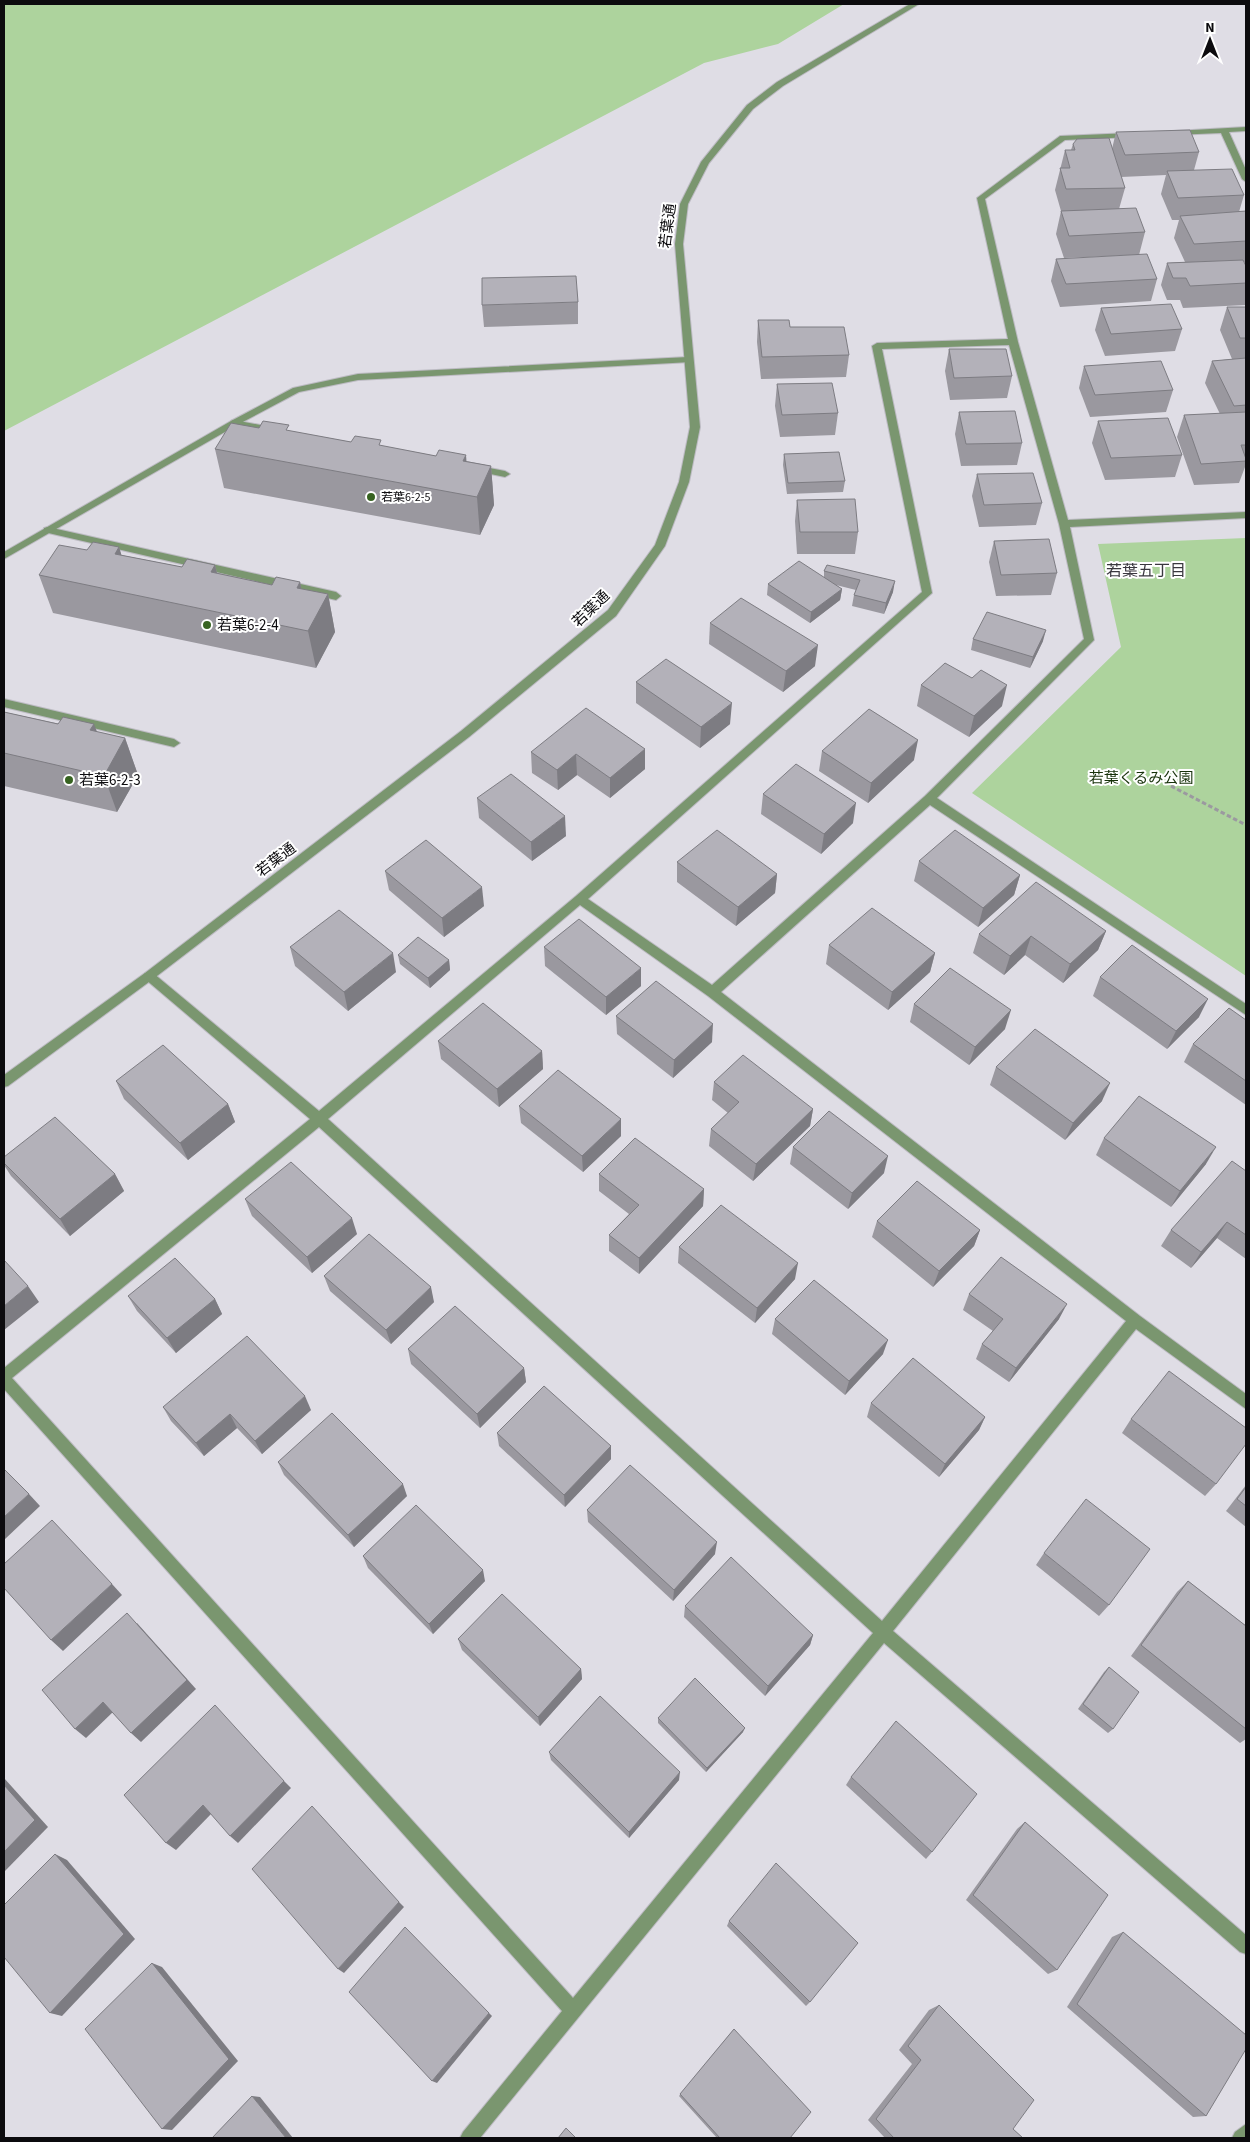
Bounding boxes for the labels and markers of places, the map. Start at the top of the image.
place label: 若葉6-2-5 [381,489,430,506]
marker: 若葉6-2-5 [365,491,377,503]
place label: 若葉6-2-4 [217,615,279,636]
marker: 若葉6-2-4 [201,619,213,631]
place label: 若葉6-2-3 [79,770,141,791]
marker: 若葉6-2-3 [63,774,75,786]

